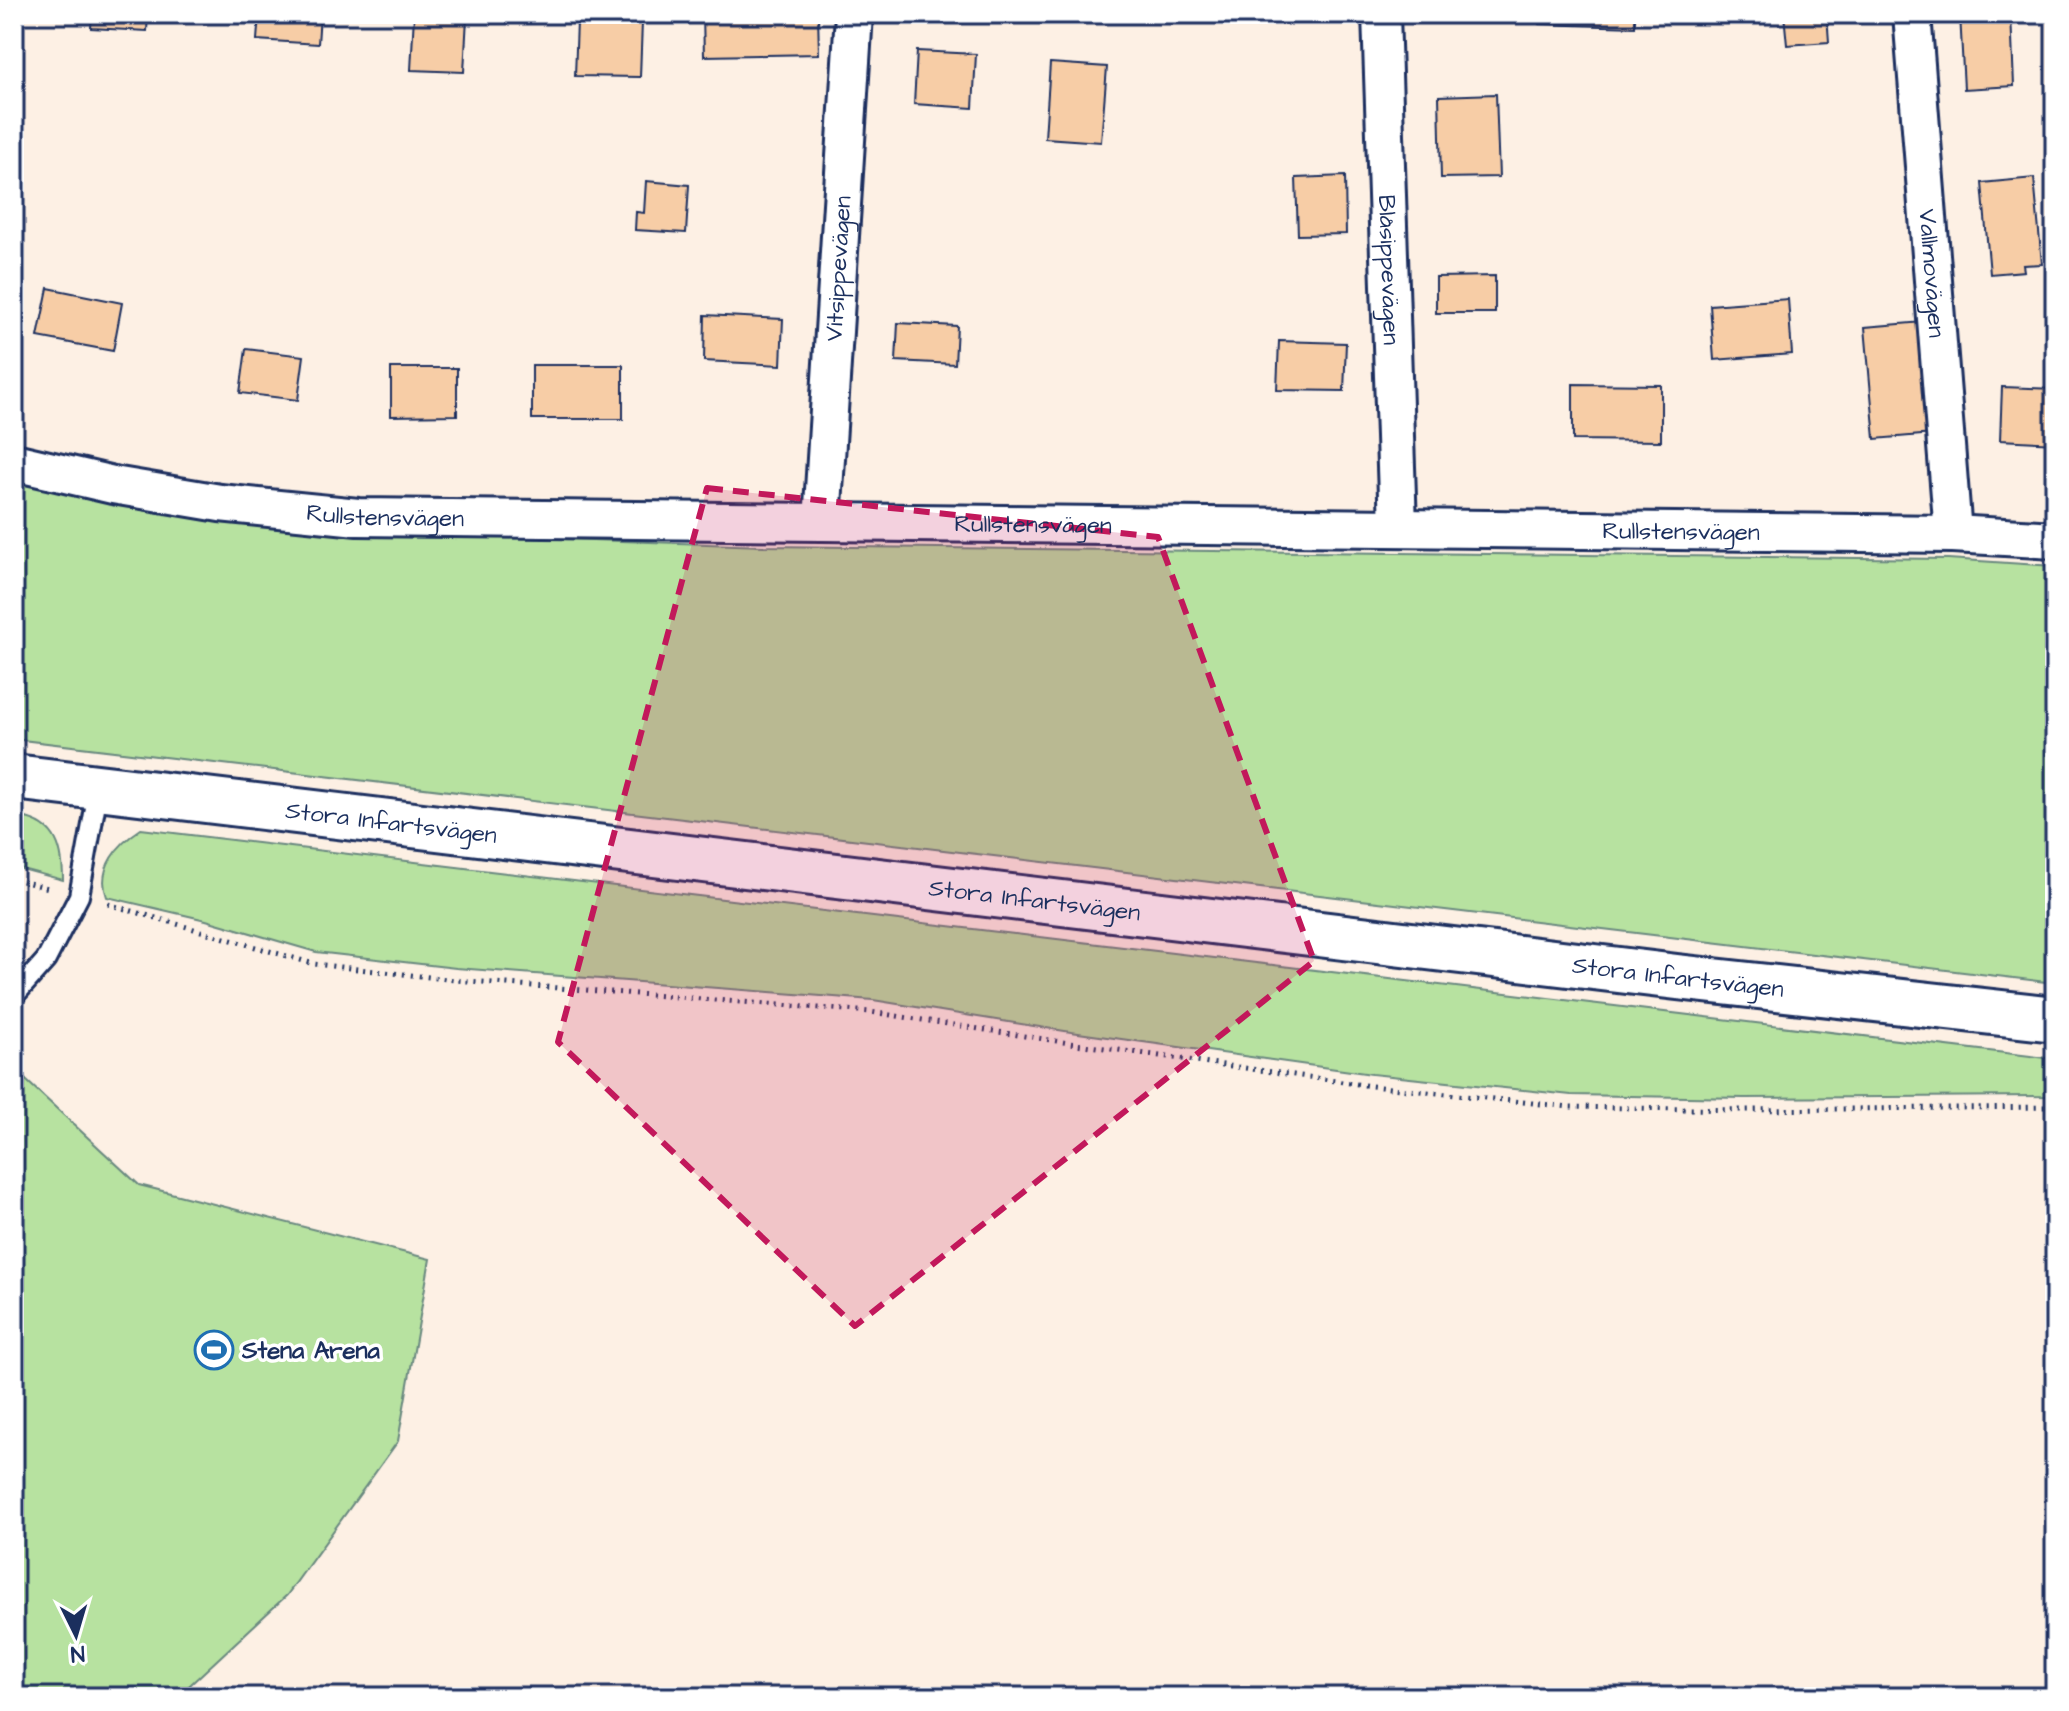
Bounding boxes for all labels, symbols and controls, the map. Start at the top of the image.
street label: Blåsippevägen [1369,194,1408,346]
street label: Vitsippevägen [817,195,861,342]
street label: Vallmovägen [1909,208,1953,339]
street label: Rullstensvägen [305,496,464,537]
street label: Rullstensvägen [954,507,1112,544]
street label: Rullstensvägen [1602,514,1760,551]
street label: Stora Infartsvägen [283,794,499,853]
street label: Stora Infartsvägen [927,871,1142,930]
street label: Stora Infartsvägen [1570,949,1786,1007]
sports icon: Stena Arena [193,1329,235,1371]
place label: Stena Arena [241,1334,381,1368]
north arrow [36,1595,116,1675]
text: N [69,1637,86,1669]

